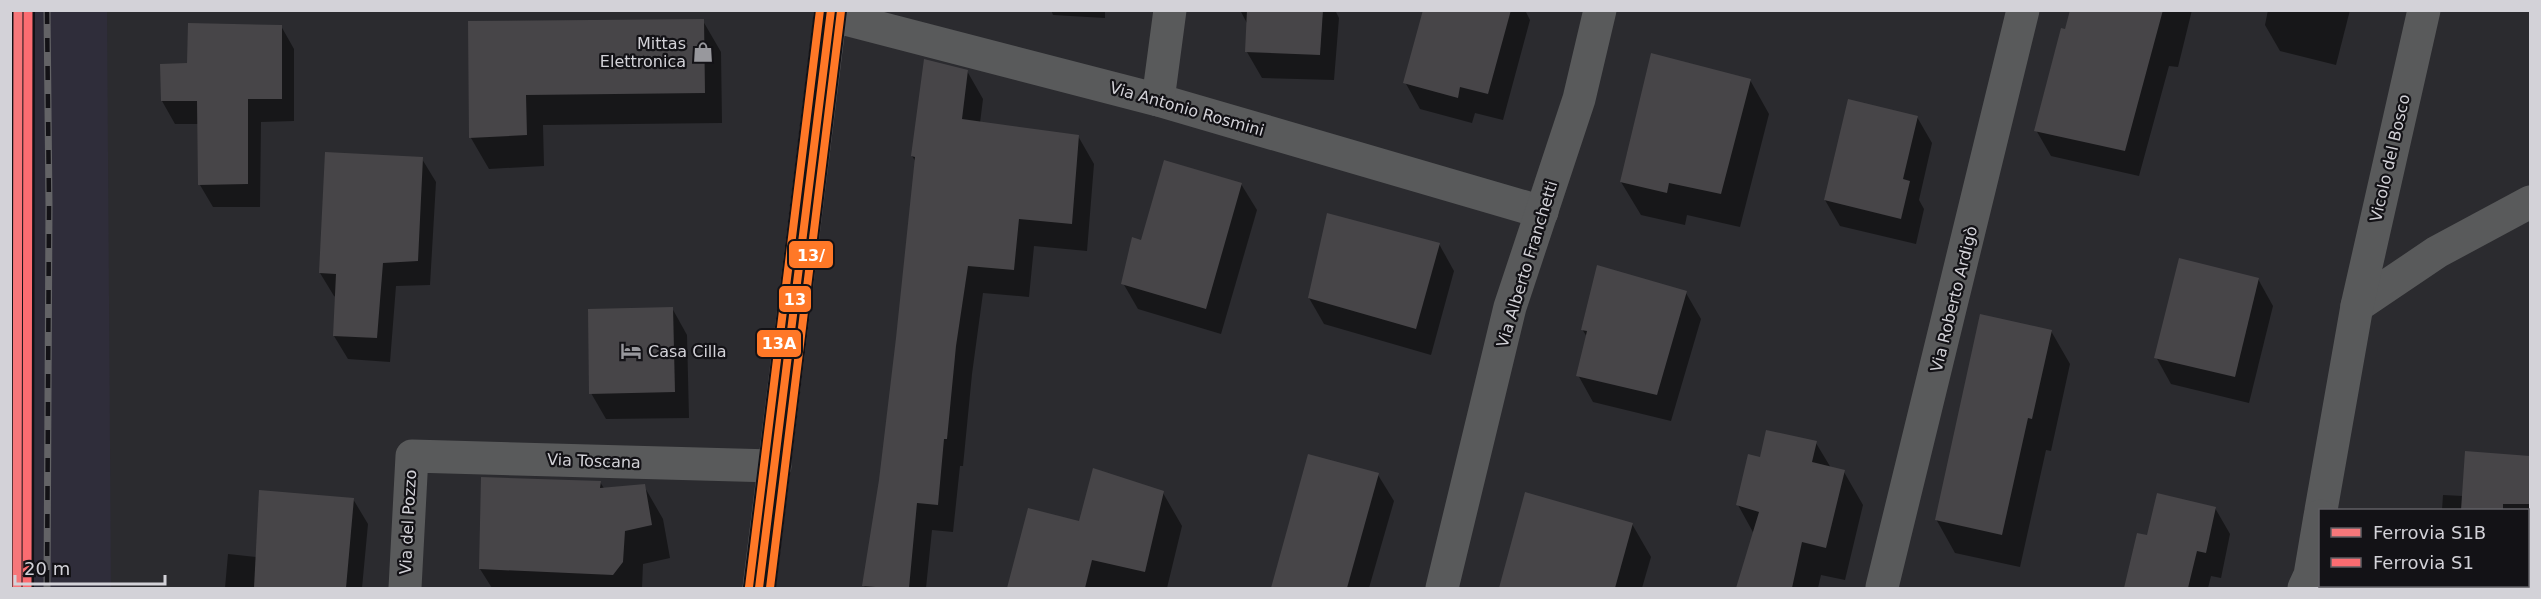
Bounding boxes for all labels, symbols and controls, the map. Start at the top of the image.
place label: Mittas Elettronica [600,34,686,71]
shop icon: Mittas Elettronica [691,40,715,64]
street label: Via Antonio Rosmini [1108,78,1266,140]
street label: Vicolo del Bosco [2366,92,2414,224]
street label: Via Alberto Franchetti [1493,178,1561,350]
street label: Via Roberto Ardigò [1927,224,1981,374]
line badge: 13/ [788,240,834,269]
text: 13/ [797,246,825,265]
line badge: 13 [778,285,812,313]
text: 13 [784,290,806,309]
line badge: 13A [756,329,802,358]
text: 13A [762,334,797,353]
hotel icon: Casa Cilla [619,339,643,363]
place label: Casa Cilla [648,342,727,361]
street label: Via Toscana [547,450,641,472]
street label: Via del Pozzo [396,469,420,575]
legend [2319,509,2529,587]
text: Ferrovia S1B [2373,522,2486,543]
scale bar [15,548,165,586]
text: Ferrovia S1 [2373,552,2474,573]
text: 20 m [24,558,70,579]

